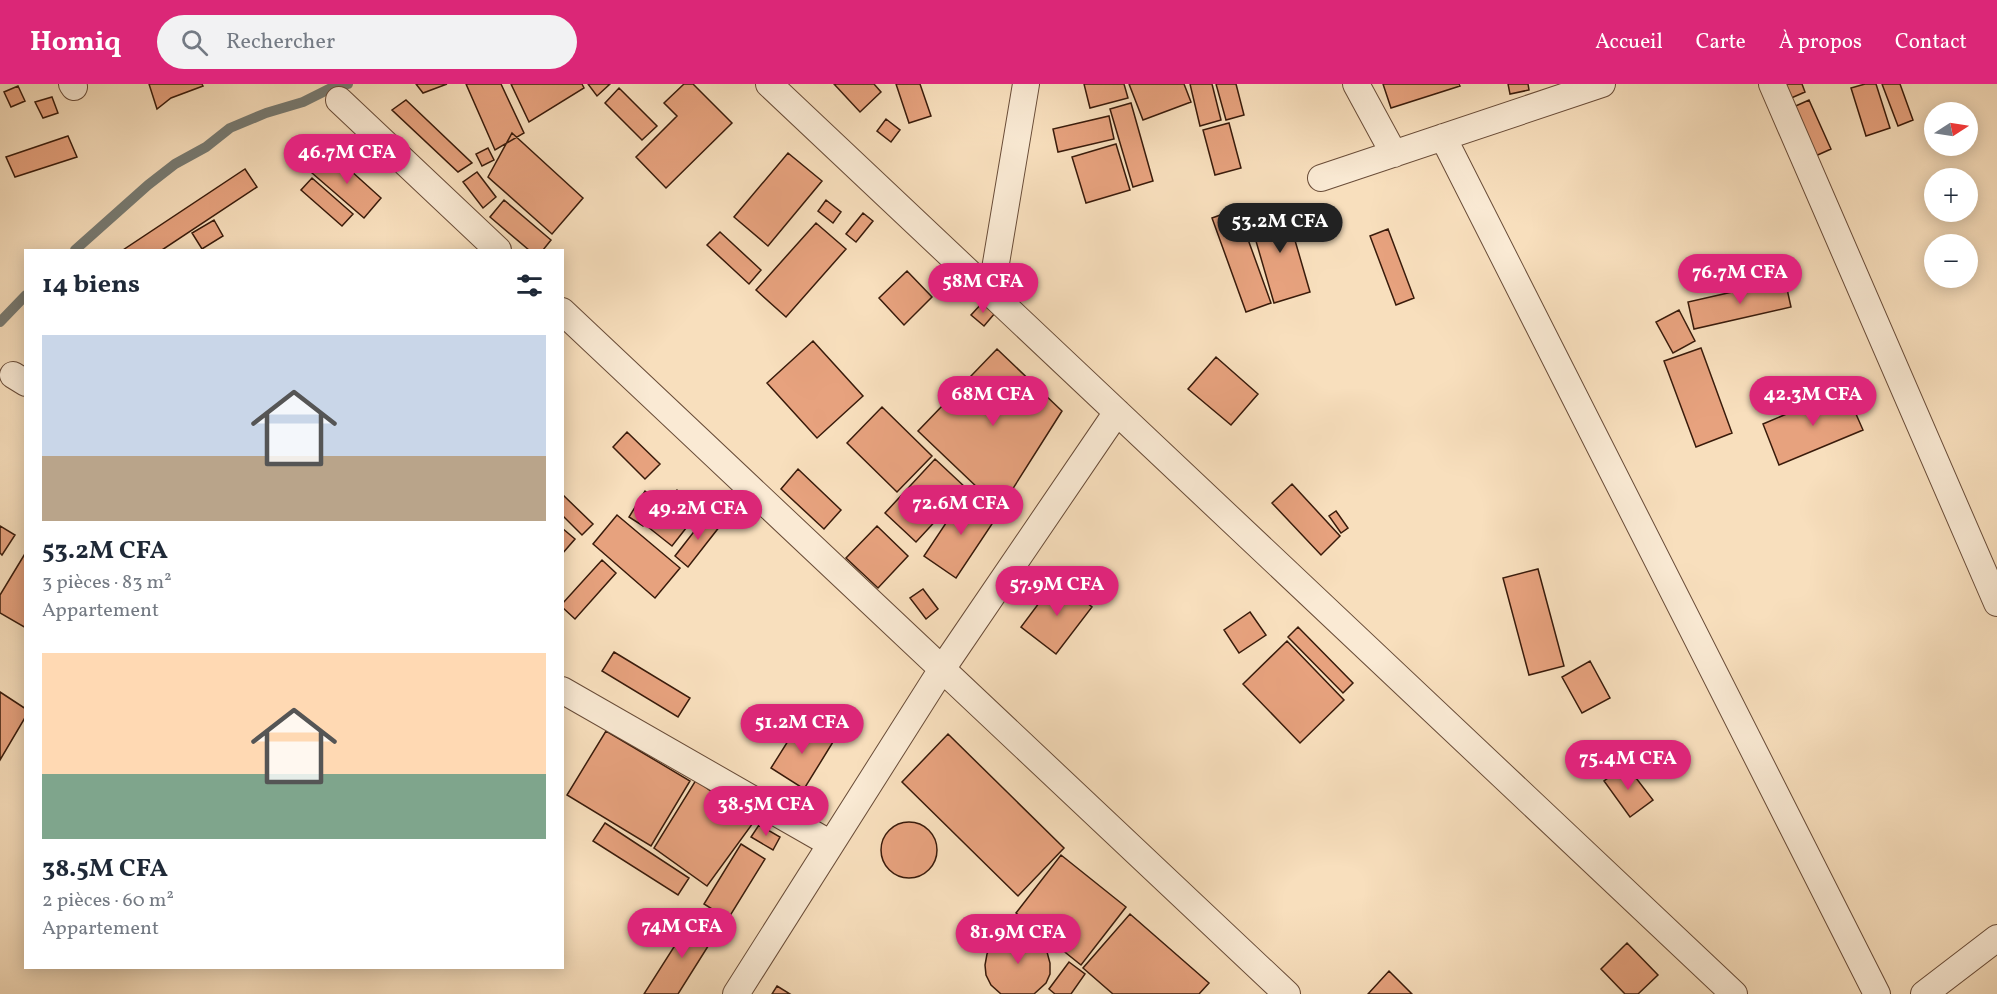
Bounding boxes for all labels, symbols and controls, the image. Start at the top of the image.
search box [157,15,577,69]
text: Homiq [30,23,121,62]
icon: search [178,26,211,59]
text: Rechercher [226,27,335,58]
text: Accueil [1595,28,1663,57]
text: Carte [1696,28,1746,57]
text: À propos [1779,28,1862,57]
text: Contact [1895,28,1967,57]
north arrow [1924,102,1978,156]
map controls [1924,102,1978,288]
pin: 46.7M CFA [278,134,416,185]
text: 46.7M CFA [298,139,396,167]
button: + [1924,168,1978,222]
pin: 53.2M CFA [1211,203,1349,254]
text: 53.2M CFA [1232,208,1328,236]
button: − [1924,234,1978,288]
pin: 76.7M CFA [1671,254,1809,305]
text: 76.7M CFA [1692,259,1788,287]
pin: 58M CFA [928,263,1038,314]
text: 14 biens [42,267,140,303]
text: 58M CFA [942,268,1024,296]
icon: filters [513,269,546,302]
icon: home [240,374,348,482]
pin: 68M CFA [938,376,1048,427]
pin: 42.3M CFA [1744,376,1882,427]
text: 68M CFA [952,381,1034,409]
text: 42.3M CFA [1763,381,1863,409]
pin: 72.6M CFA [892,485,1030,536]
pin: 49.2M CFA [629,490,767,541]
text: 72.6M CFA [912,490,1010,518]
text: 49.2M CFA [648,495,748,523]
text: 53.2M CFA [42,533,168,569]
pin: 57.9M CFA [988,566,1126,617]
text: 3 pièces · 83 m² [42,569,172,597]
text: 57.9M CFA [1010,571,1104,599]
text: Appartement [42,597,159,625]
icon: home [240,692,348,800]
pin: 51.2M CFA [733,704,871,755]
text: 51.2M CFA [755,709,849,737]
pin: 75.4M CFA [1559,740,1697,791]
text: 75.4M CFA [1579,745,1677,773]
pin: 38.5M CFA [697,786,835,837]
text: 38.5M CFA [718,791,814,819]
text: 38.5M CFA [42,851,168,887]
text: 2 pièces · 60 m² [42,887,174,915]
pin: 74M CFA [627,908,737,959]
text: 74M CFA [641,913,723,941]
pin: 81.9M CFA [949,914,1087,965]
text: Appartement [42,915,159,943]
text: 81.9M CFA [970,919,1066,947]

